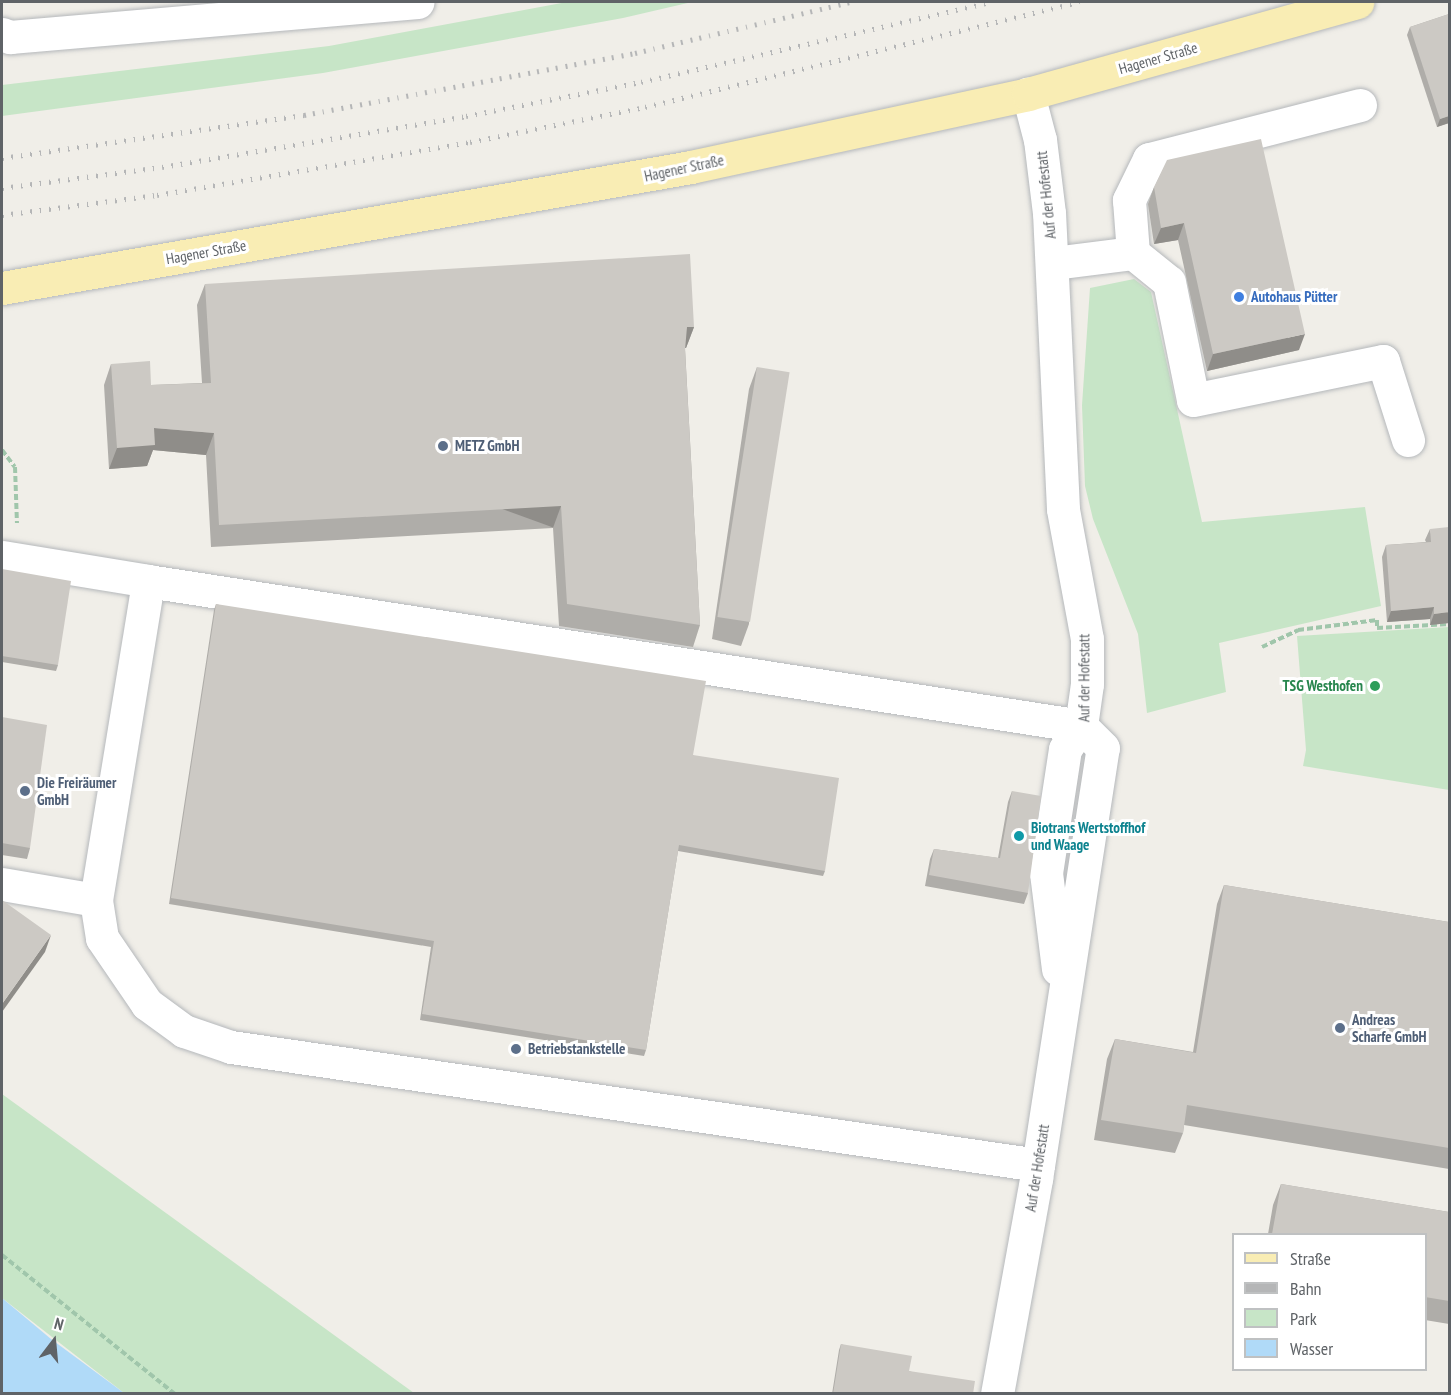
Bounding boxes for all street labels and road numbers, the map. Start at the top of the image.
street label: Hagener Straße [1117,38,1199,78]
street label: Auf der Hofestatt [1032,150,1060,240]
street label: Hagener Straße [643,151,725,185]
street label: Hagener Straße [165,236,247,268]
street label: Auf der Hofestatt [1075,634,1093,722]
street label: Auf der Hofestatt [1021,1123,1053,1213]

